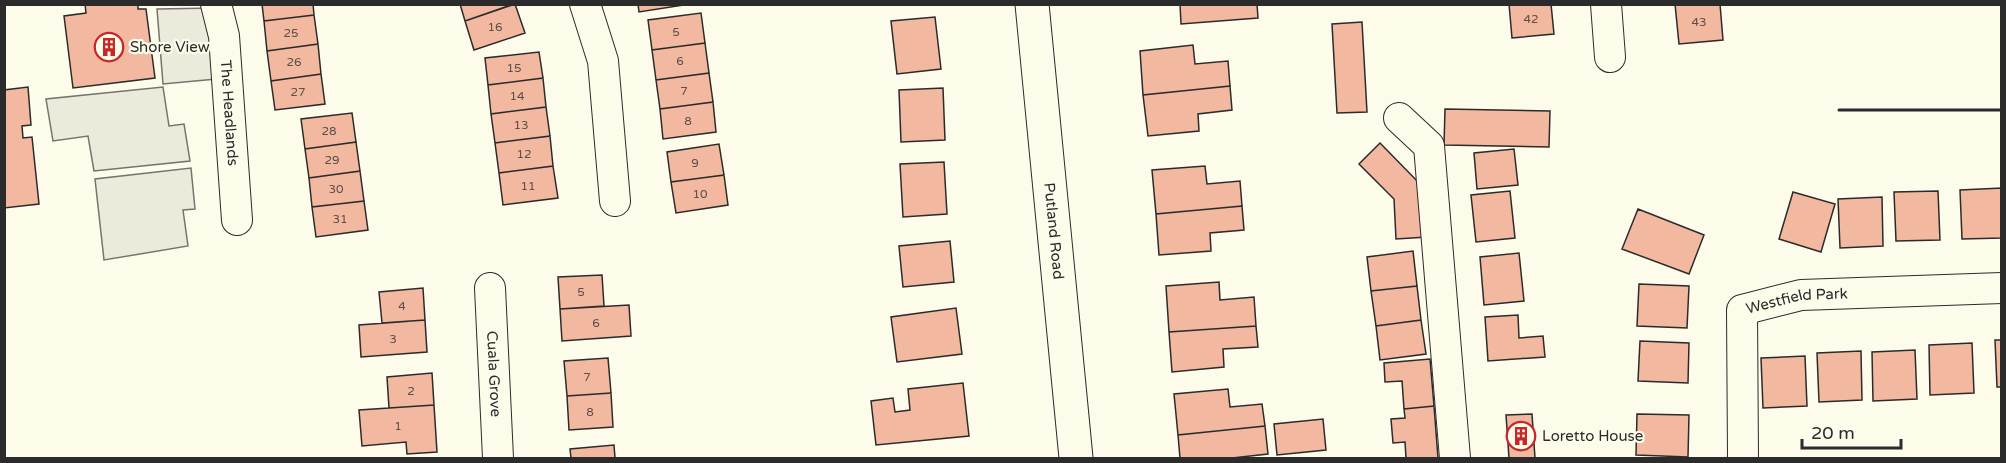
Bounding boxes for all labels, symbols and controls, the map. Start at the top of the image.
house number: 42 [1523,12,1539,26]
house number: 43 [1691,15,1707,29]
house number: 16 [487,20,503,34]
house number: 5 [672,25,680,39]
house number: 25 [283,26,299,40]
building icon: Shore View [93,31,125,63]
place label: Shore View [130,38,210,56]
house number: 6 [676,54,684,68]
house number: 26 [286,55,302,69]
street label: The Headlands [217,59,242,166]
house number: 15 [506,61,522,75]
house number: 7 [680,84,688,98]
house number: 27 [290,85,306,99]
house number: 14 [509,89,525,103]
house number: 8 [684,114,692,128]
house number: 13 [513,118,529,132]
house number: 28 [321,124,337,138]
house number: 12 [516,147,532,161]
house number: 29 [324,153,340,167]
house number: 9 [691,156,699,170]
house number: 11 [520,179,536,193]
house number: 30 [328,182,344,196]
street label: Putland Road [1040,182,1068,280]
house number: 10 [692,187,708,201]
house number: 31 [332,212,348,226]
street label: Westfield Park [1744,284,1848,318]
house number: 5 [577,285,585,299]
house number: 4 [398,299,406,313]
house number: 6 [592,316,600,330]
street label: Cuala Grove [483,330,505,417]
house number: 3 [389,332,397,346]
house number: 7 [583,370,591,384]
house number: 2 [407,384,415,398]
house number: 8 [586,405,594,419]
scale bar [1802,412,1901,450]
house number: 1 [394,419,402,433]
building icon: Loretto House [1505,420,1537,452]
text: 20 m [1811,422,1855,444]
place label: Loretto House [1542,427,1643,445]

